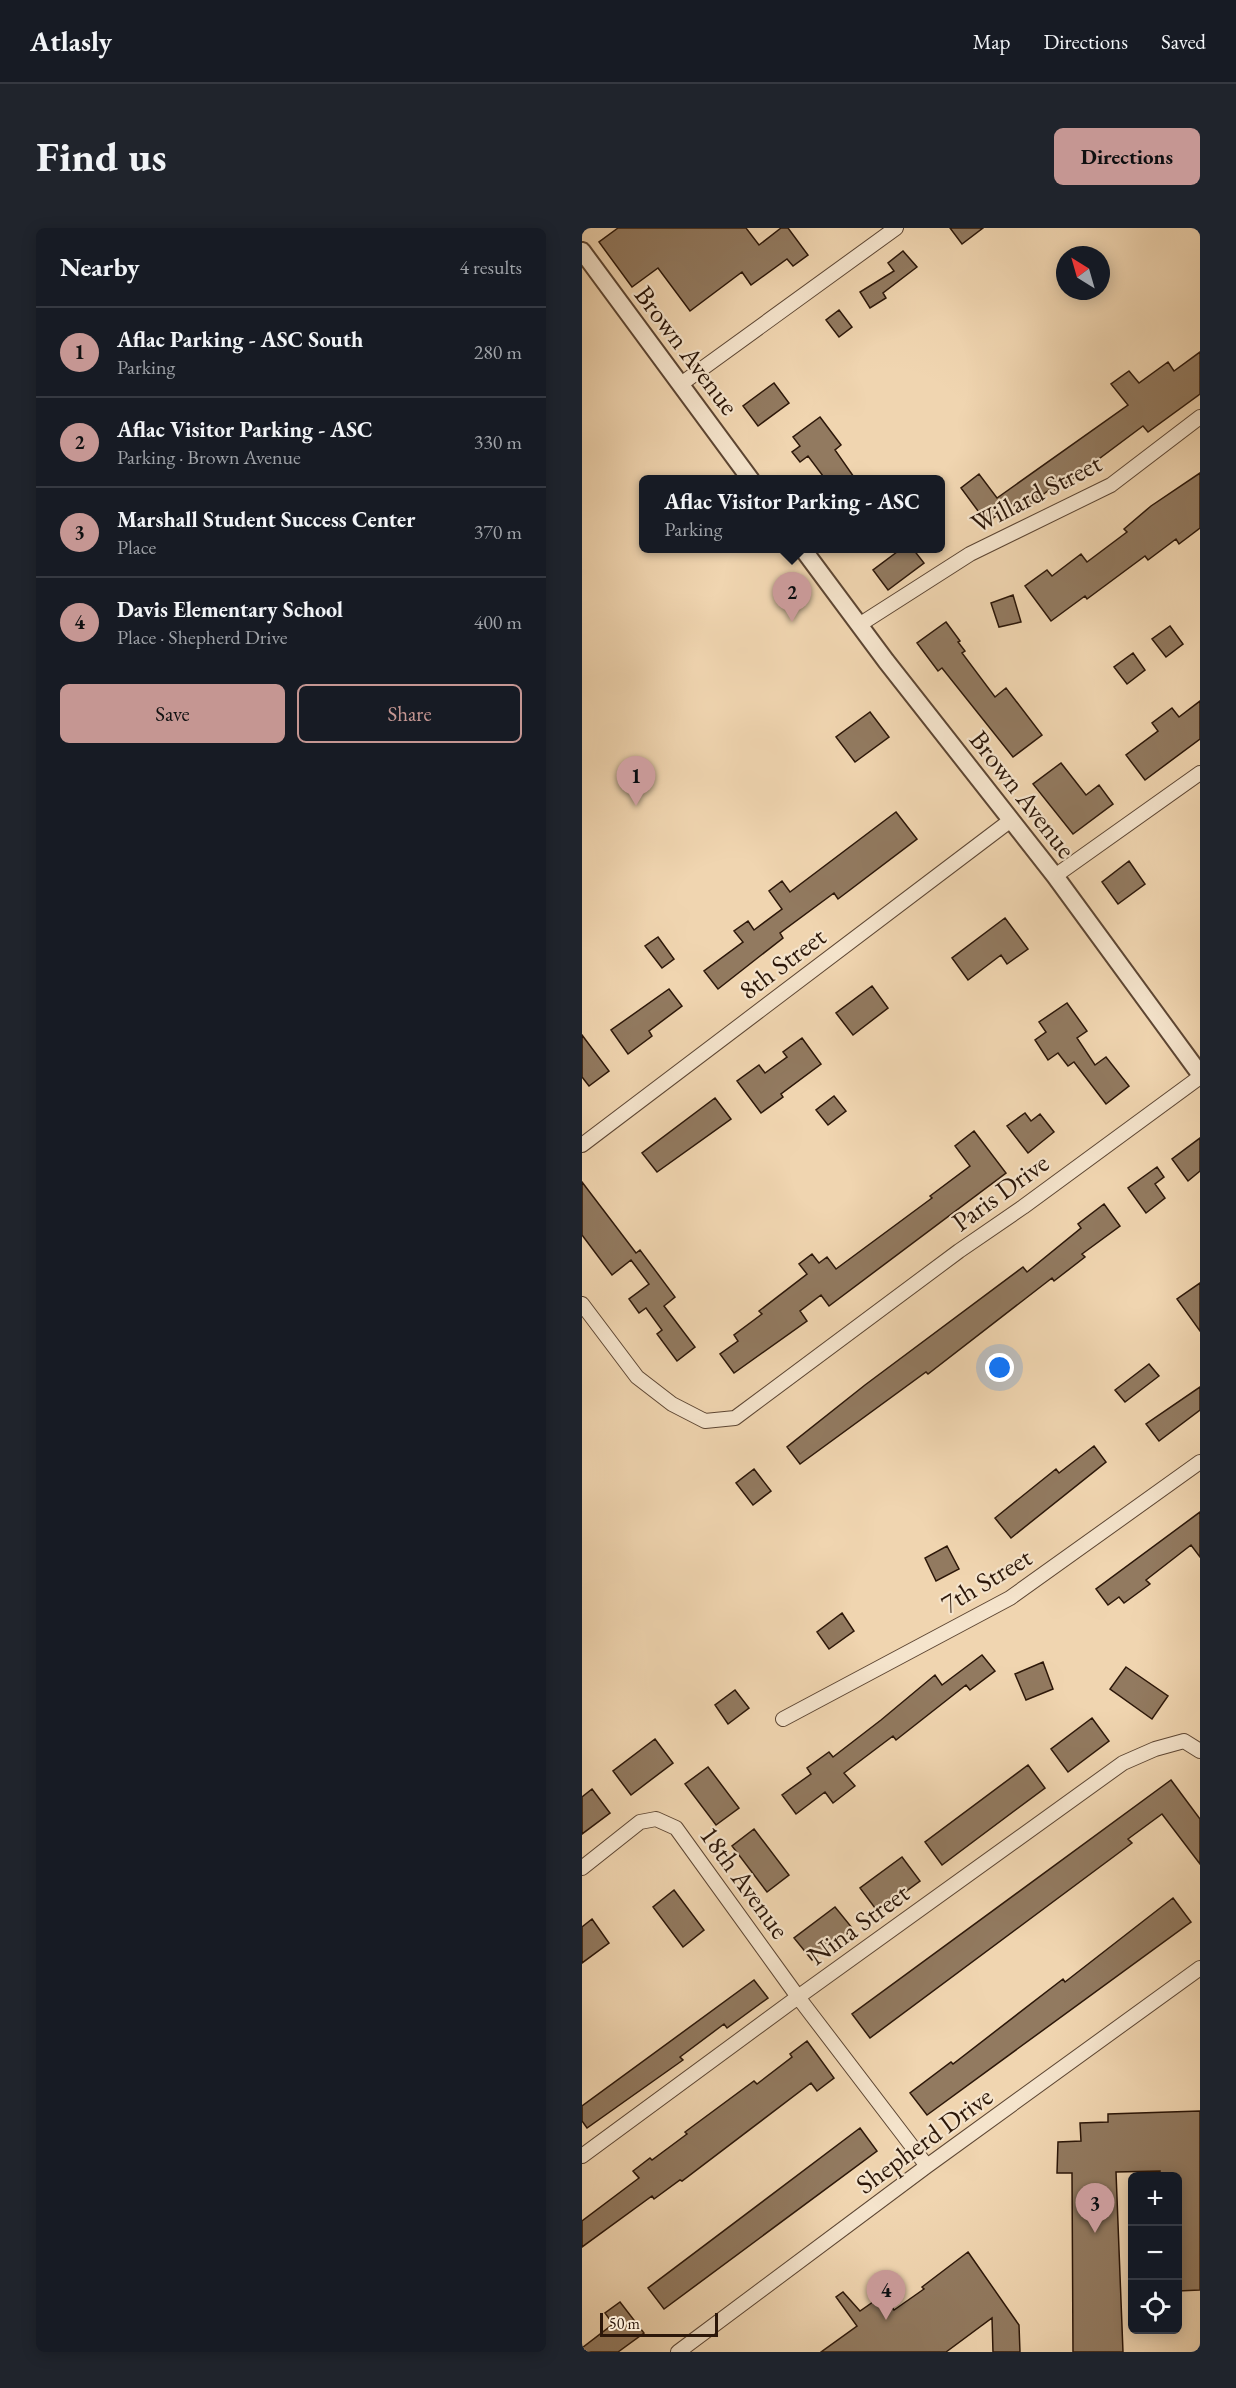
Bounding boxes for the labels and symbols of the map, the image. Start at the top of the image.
north arrow [1056,246,1110,300]
street label: Brown Avenue [627,278,747,422]
street label: Willard Street [965,445,1108,541]
pin: 2 [772,572,812,622]
street label: Brown Avenue [962,723,1084,865]
pin: 1 [616,756,656,806]
street label: 8th Street [732,919,833,1007]
street label: Paris Drive [945,1145,1055,1239]
your location [985,1353,1014,1382]
street label: 7th Street [934,1539,1038,1621]
street label: 18th Avenue [692,1819,798,1945]
street label: Nina Street [800,1875,916,1973]
street label: Shepherd Drive [849,2079,999,2201]
pin: 3 [1076,2184,1114,2233]
pin: 4 [866,2270,906,2320]
scale bar [600,2310,718,2338]

